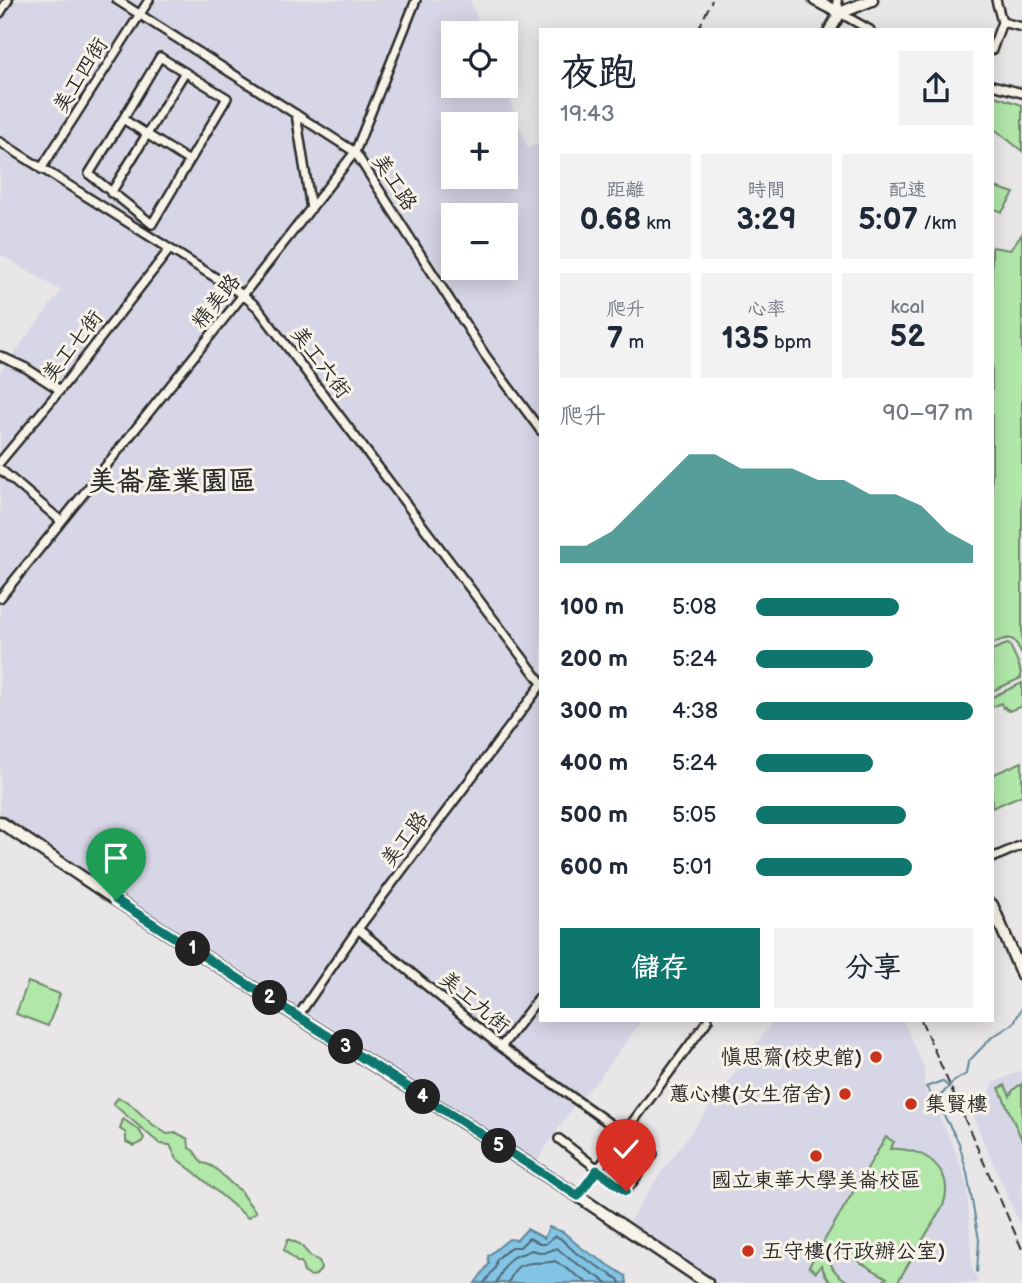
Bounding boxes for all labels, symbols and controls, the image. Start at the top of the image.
map controls [441,21,518,280]
button: locate [441,21,518,98]
street label: 美工四街 [48,33,113,118]
text: 夜跑 [560,51,636,96]
button: share [899,51,973,125]
text: 19:43 [560,100,615,128]
button: + [441,112,518,189]
street label: 美工路 [367,149,422,215]
text: 距離 [606,179,645,202]
text: 時間 [747,179,786,202]
text: 配速 [888,179,927,202]
text: 0.68 [580,202,641,238]
text: 3:29 [736,202,797,238]
text: 5:07 [858,202,918,238]
button: − [441,203,518,280]
text: km [641,212,671,235]
text: /km [918,212,957,235]
street label: 精美路 [187,269,246,334]
text: kcal [890,296,925,319]
text: 爬升 [606,298,645,321]
text: 心率 [747,298,786,321]
street label: 美工七街 [37,306,108,387]
text: 52 [890,319,925,355]
street label: 美工六街 [285,321,356,403]
text: 7 [607,321,623,357]
text: 135 [721,321,769,357]
text: m [623,331,644,354]
text: bpm [769,331,812,354]
text: 90–97 m [883,399,973,427]
text: 爬升 [560,402,606,430]
district label: 美崙產業園區 [88,465,256,498]
text: 100 m [560,593,624,621]
text: 5:08 [672,593,717,621]
text: 200 m [560,645,628,673]
text: 5:24 [672,645,717,673]
text: 300 m [560,697,628,725]
text: 4:38 [672,697,718,725]
text: 400 m [560,749,628,777]
text: 5:24 [672,749,717,777]
text: 500 m [560,801,628,829]
text: 5:05 [672,801,717,829]
street label: 美工路 [375,807,433,872]
pin [86,828,146,900]
icon: arrive [97,839,135,877]
text: 600 m [560,853,628,881]
text: 5:01 [672,853,712,881]
button: 儲存 [560,928,760,1008]
button: 分享 [774,928,973,1008]
pin: 1 [176,932,210,967]
text: 1 [189,937,197,960]
street label: 美工九街 [434,966,515,1039]
pin: 2 [252,981,288,1016]
text: 2 [264,986,275,1009]
pin: 3 [328,1030,364,1064]
text: 3 [340,1035,351,1058]
place label: 慎思齋(校史館) [721,1045,862,1070]
marker: 慎思齋(校史館) [868,1049,884,1065]
pin: 4 [406,1080,440,1114]
place label: 蕙心樓(女生宿舍) [669,1082,831,1107]
text: 4 [417,1085,428,1108]
marker: 蕙心樓(女生宿舍) [837,1086,853,1102]
place label: 集賢樓 [925,1092,988,1117]
marker: 集賢樓 [903,1096,919,1112]
pin [596,1119,656,1191]
pin: 5 [482,1128,516,1164]
icon: check [607,1130,645,1168]
text: 5 [493,1134,504,1157]
marker: 國立東華大學美崙校區 [808,1148,824,1164]
place label: 國立東華大學美崙校區 [711,1168,921,1193]
place label: 五守樓(行政辦公室) [762,1239,945,1264]
marker: 五守樓(行政辦公室) [740,1243,756,1259]

